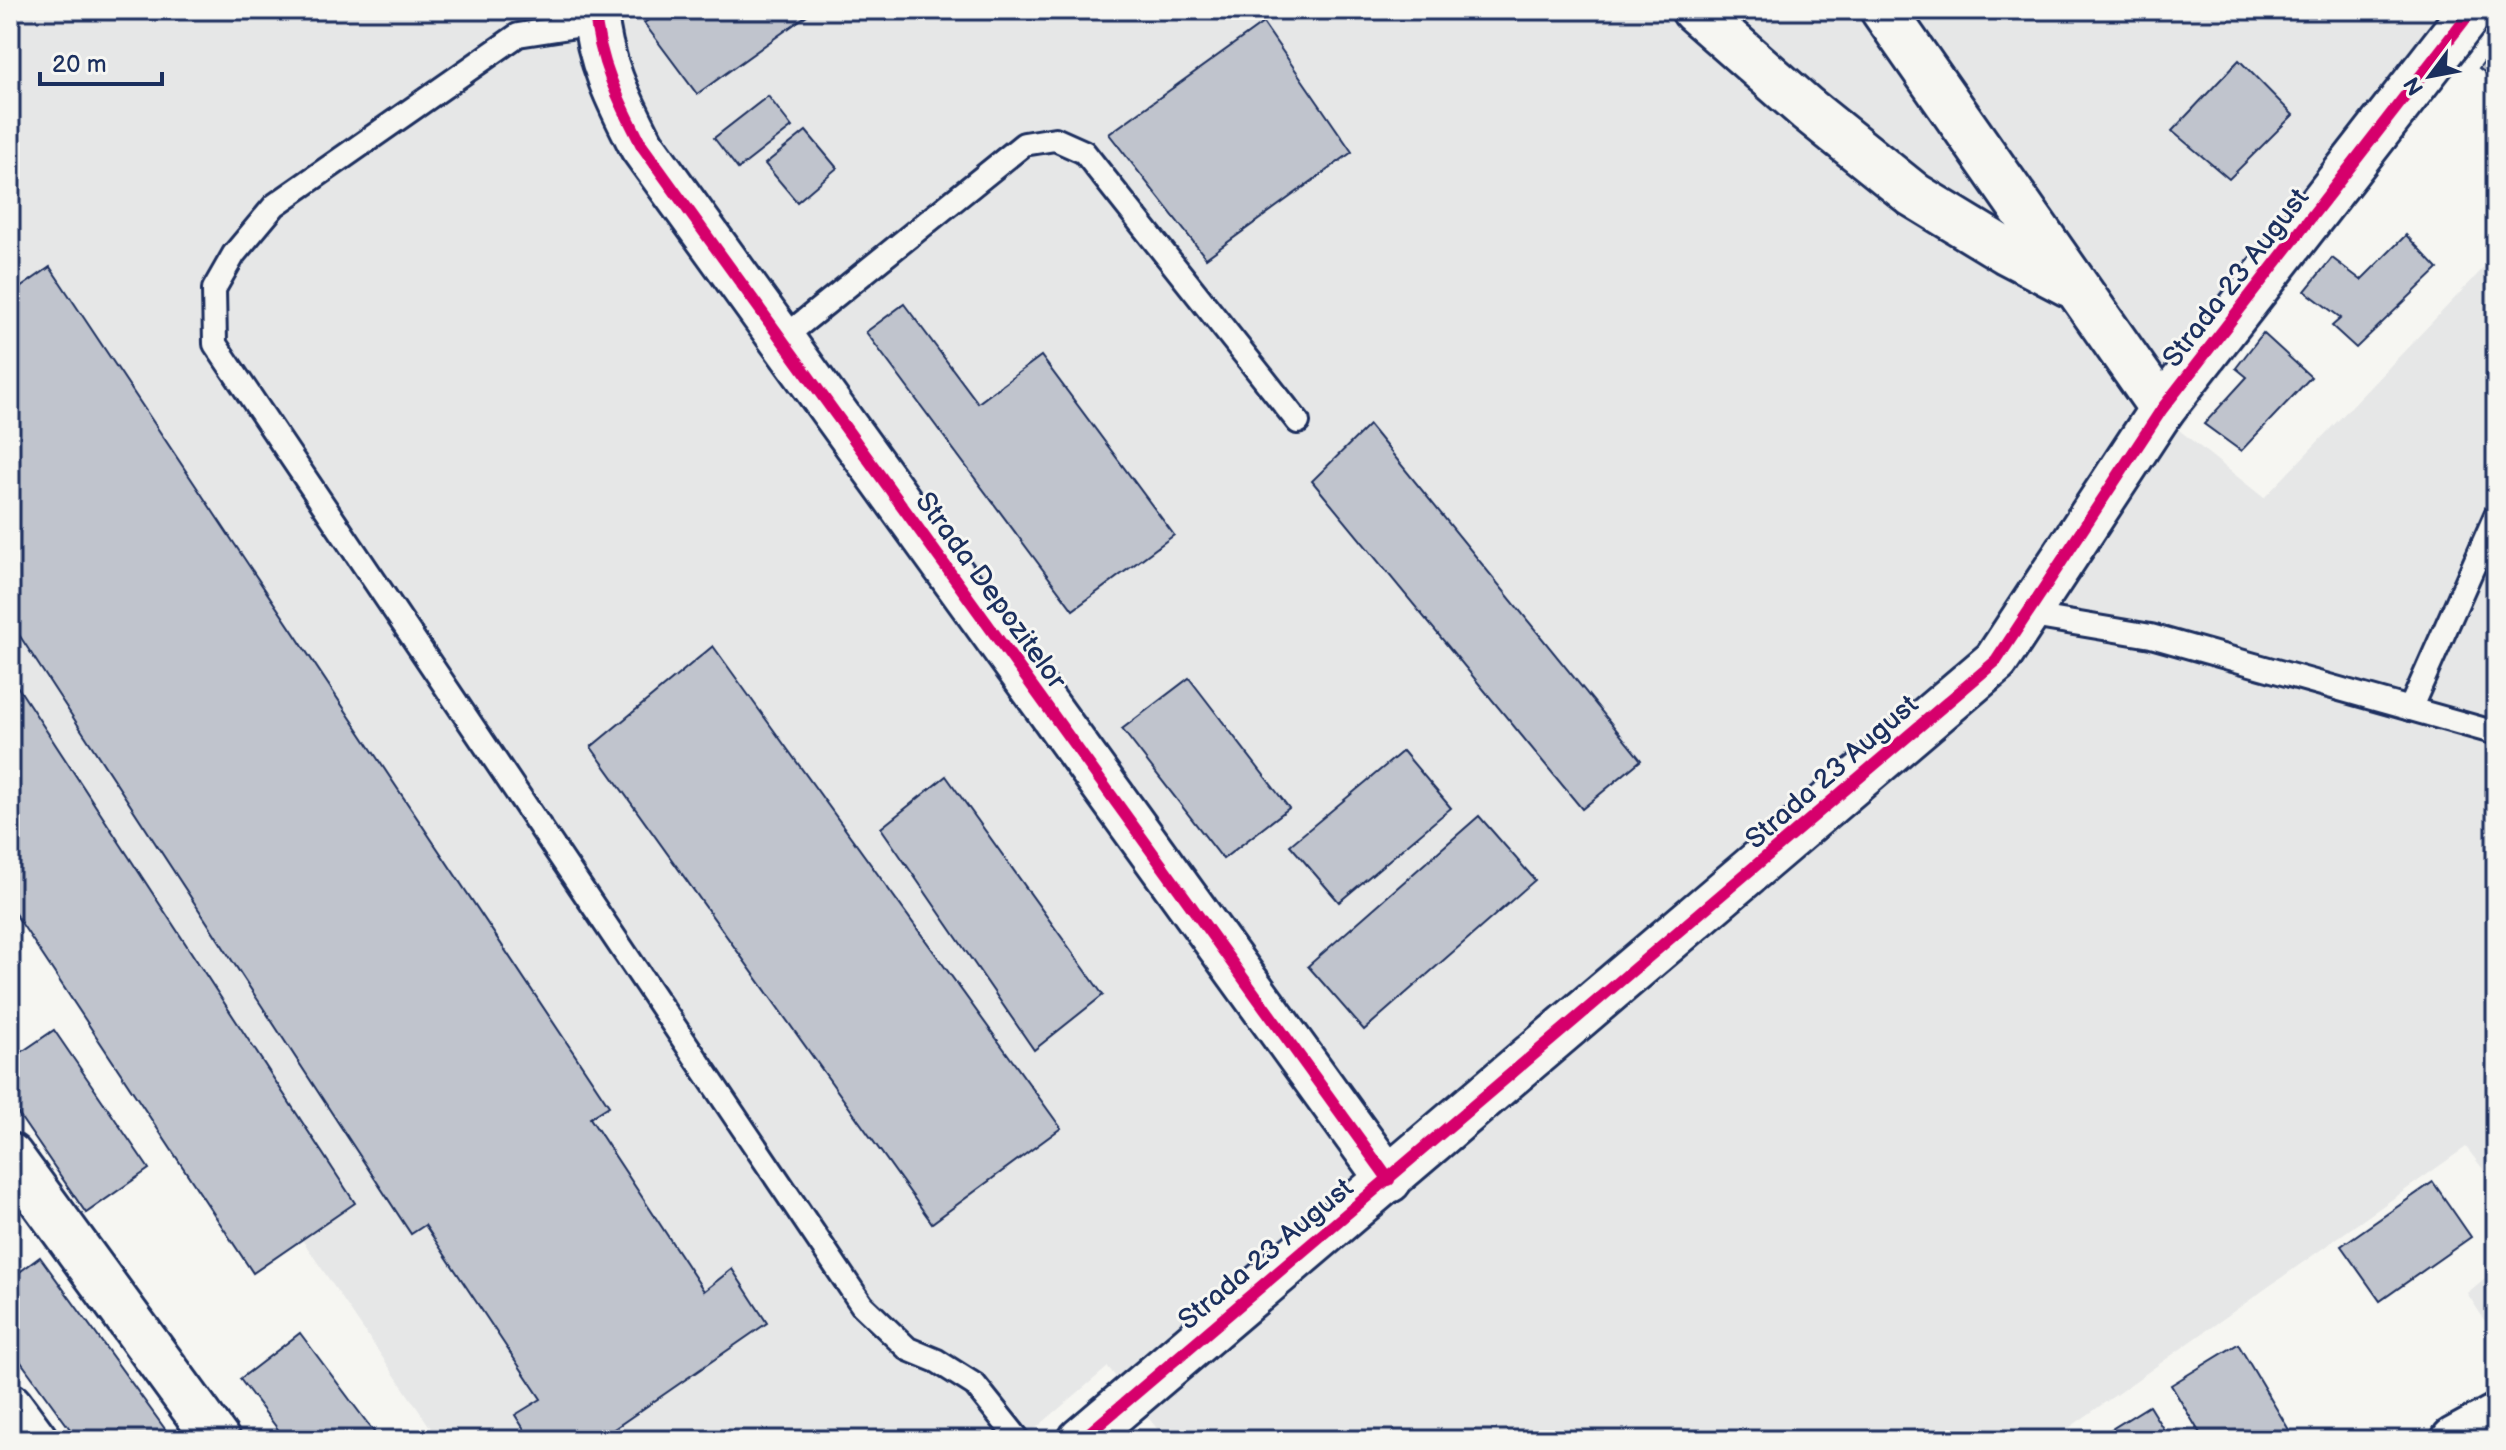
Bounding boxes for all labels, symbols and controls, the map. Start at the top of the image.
scale bar [40,36,162,86]
north arrow [2390,36,2470,116]
text: 20 m [52,50,107,79]
text: N [2398,72,2430,100]
street label: Strada 23 August [2156,182,2316,374]
street label: Strada Depozitelor [908,486,1074,696]
street label: Strada 23 August [1739,688,1925,856]
street label: Strada 23 August [1172,1171,1360,1337]

